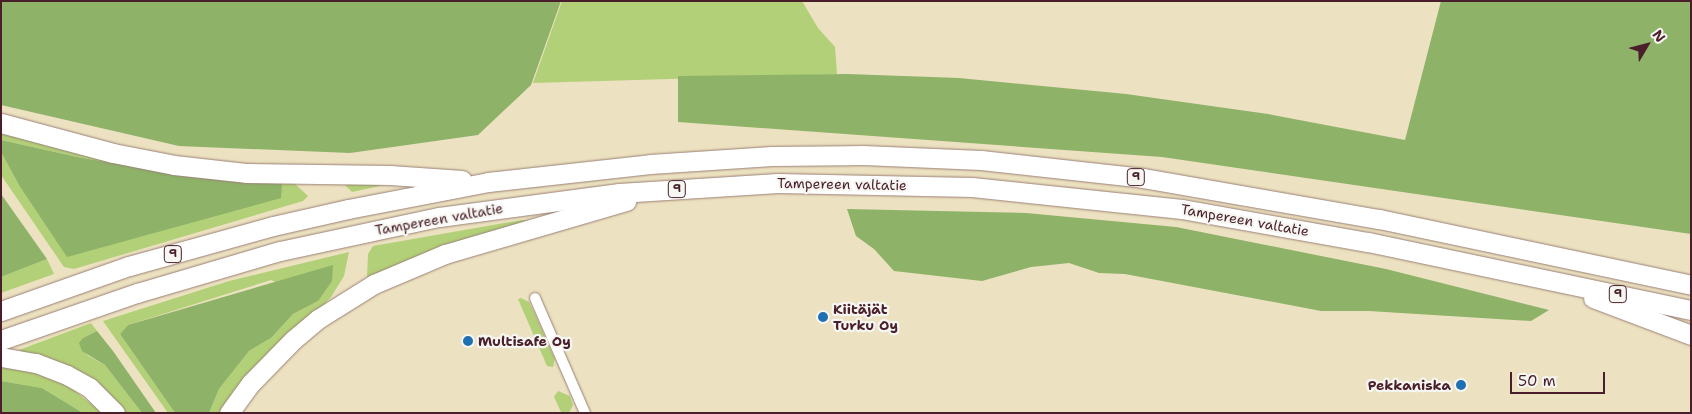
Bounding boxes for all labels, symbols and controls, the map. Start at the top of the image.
north arrow [1622,20,1672,70]
text: N [1648,26,1670,46]
road number: 9 [1126,168,1146,186]
street label: Tampereen valtatie [777,174,907,194]
road number: 9 [667,180,687,198]
street label: Tampereen valtatie [374,199,504,239]
street label: Tampereen valtatie [1180,200,1310,240]
road number: 9 [163,244,183,264]
road number: 9 [1608,284,1628,304]
place label: Kiitäjät Turku Oy [833,301,898,334]
marker: Kiitäjät Turku Oy [817,311,829,323]
place label: Multisafe Oy [478,333,571,349]
marker: Multisafe Oy [462,335,474,347]
scale bar [1512,362,1607,394]
text: 50 m [1518,371,1556,391]
place label: Pekkaniska [1368,377,1451,393]
marker: Pekkaniska [1455,379,1467,391]

